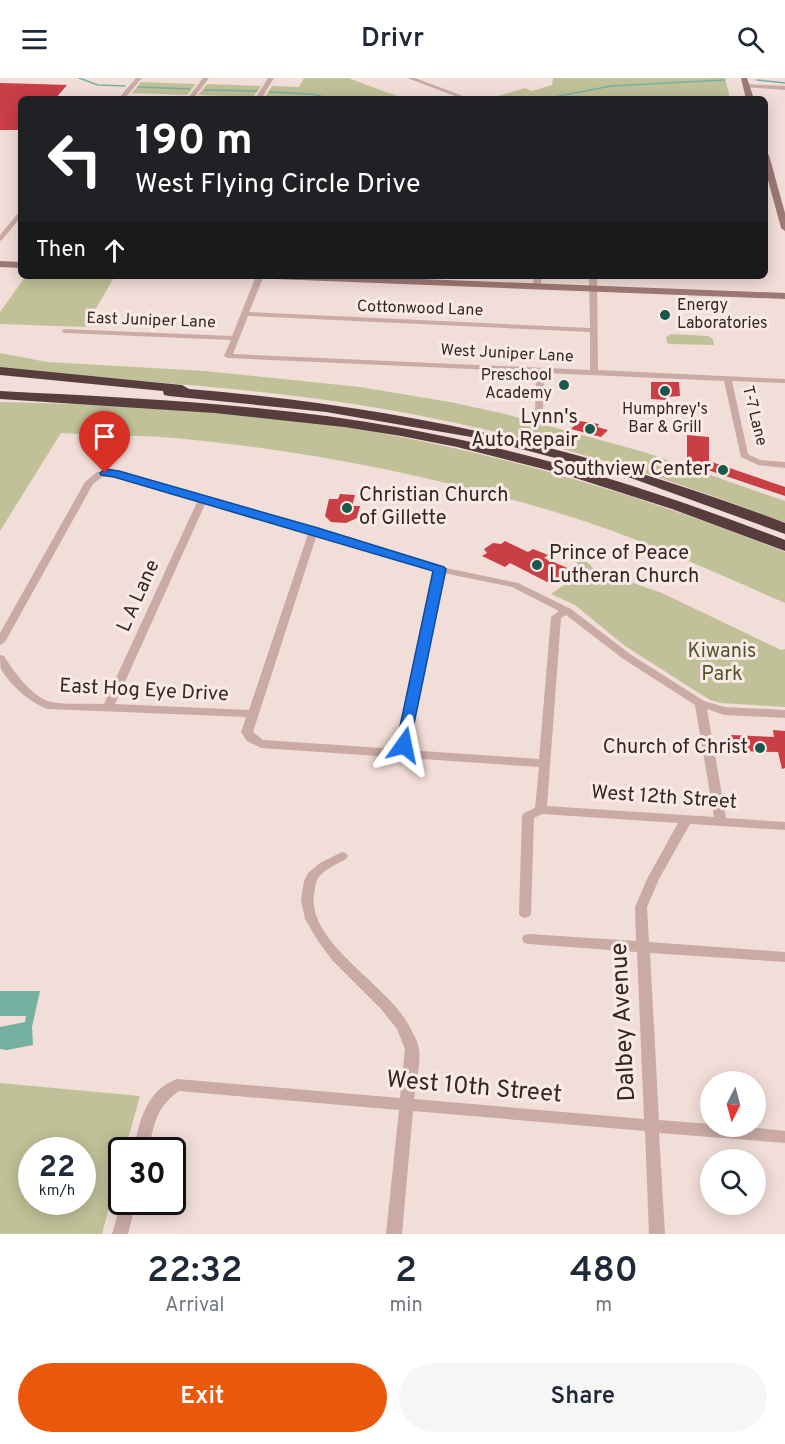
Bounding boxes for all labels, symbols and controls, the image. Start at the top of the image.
text: Drivr [361,22,424,56]
icon: menu [18,23,51,56]
icon: search [734,23,767,56]
text: 190 m [135,116,253,169]
icon: left [36,120,114,198]
text: West Flying Circle Drive [135,168,420,202]
icon: ahead [98,234,131,267]
text: Then [36,237,86,264]
place label: Energy Laboratories [677,296,767,334]
street label: Cottonwood Lane [356,297,484,321]
marker: Energy Laboratories [658,308,672,322]
street label: East Juniper Lane [86,309,216,333]
street label: West Juniper Lane [440,341,574,367]
place label: Preschool Academy [481,366,552,404]
marker: Preschool Academy [557,378,571,392]
marker: Humphrey's Bar & Grill [658,384,672,398]
street label: T-7 Lane [737,384,771,448]
place label: Humphrey's Bar & Grill [622,400,708,438]
place label: Lynn's Auto Repair [471,405,578,454]
pin [79,411,130,473]
icon: arrive [88,420,121,453]
marker: Lynn's Auto Repair [583,422,597,436]
place label: Southview Center [553,457,711,483]
marker: Southview Center [716,463,730,477]
place label: Christian Church of Gillette [359,483,509,532]
marker: Christian Church of Gillette [340,501,354,515]
place label: Prince of Peace Lutheran Church [549,541,699,590]
street label: L A Lane [112,556,166,636]
marker: Prince of Peace Lutheran Church [530,558,544,572]
park label: Kiwanis Park [688,639,756,688]
street label: East Hog Eye Drive [59,674,229,708]
position arrow [372,713,436,777]
place label: Church of Christ [603,735,748,761]
marker: Church of Christ [753,741,767,755]
street label: West 12th Street [590,780,738,816]
street label: Dalbey Avenue [605,942,643,1102]
street label: West 10th Street [385,1065,563,1111]
north arrow [700,1071,766,1137]
map controls [700,1071,766,1215]
speed limit sign: 30 [108,1137,186,1215]
button: search [700,1149,766,1215]
text: 22 [39,1150,75,1187]
text: km/h [39,1182,75,1201]
text: 22:32 [147,1249,242,1295]
text: 2 [395,1249,417,1295]
text: 480 [570,1249,638,1295]
text: Arrival [165,1293,225,1319]
text: min [389,1293,423,1319]
text: m [595,1293,612,1319]
button: Exit [18,1363,387,1432]
button: Share [399,1363,767,1432]

